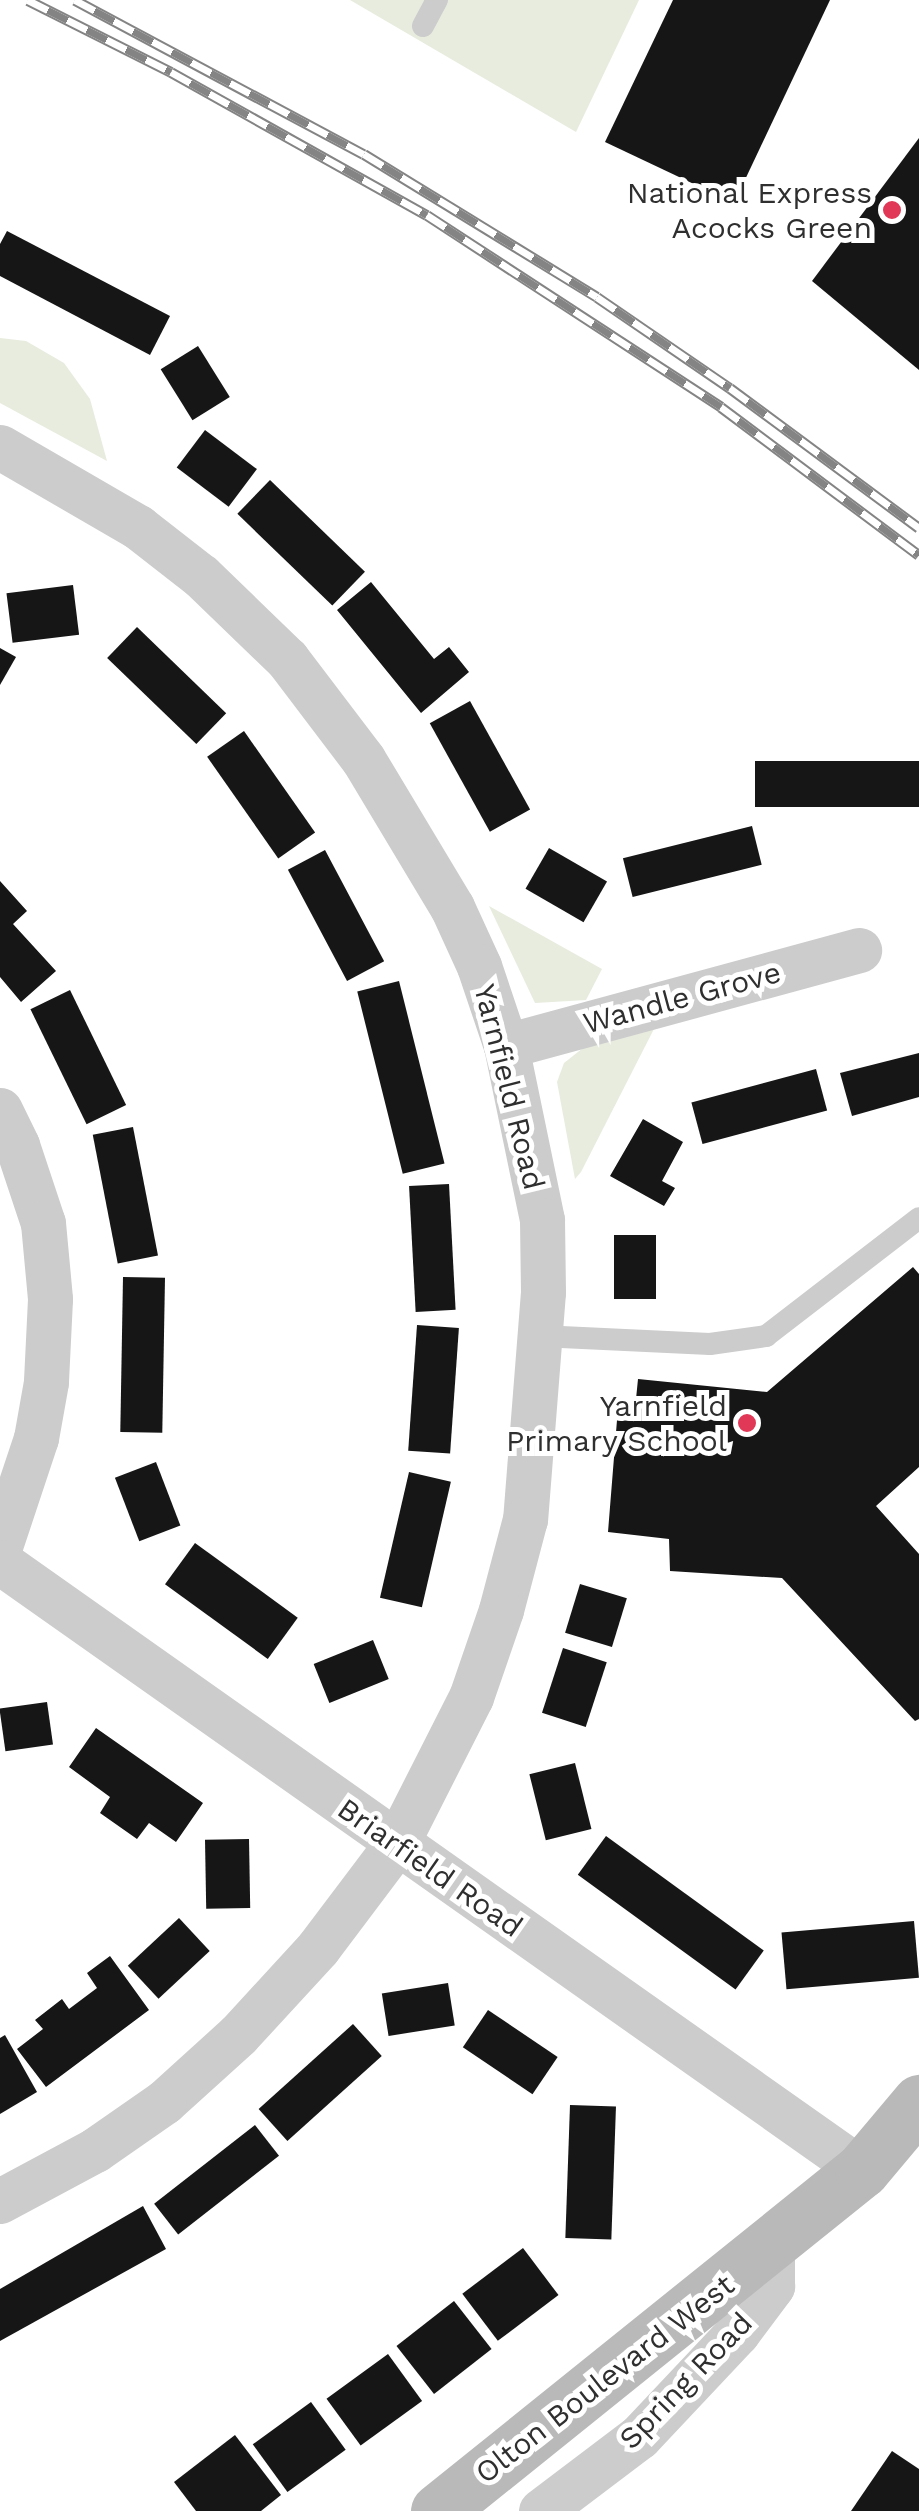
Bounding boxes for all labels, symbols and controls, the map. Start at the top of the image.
place label: National Express Acocks Green [626,175,872,246]
marker: National Express Acocks Green [881,199,903,221]
street label: Wandle Grove [579,954,785,1042]
street label: Yarnfield Road [466,980,552,1194]
place label: Yarnfield Primary School [505,1388,727,1458]
marker: Yarnfield Primary School [736,1412,758,1434]
street label: Briarfield Road [331,1791,529,1945]
street label: Olton Boulevard West [468,2267,742,2491]
street label: Spring Road [612,2305,760,2457]

